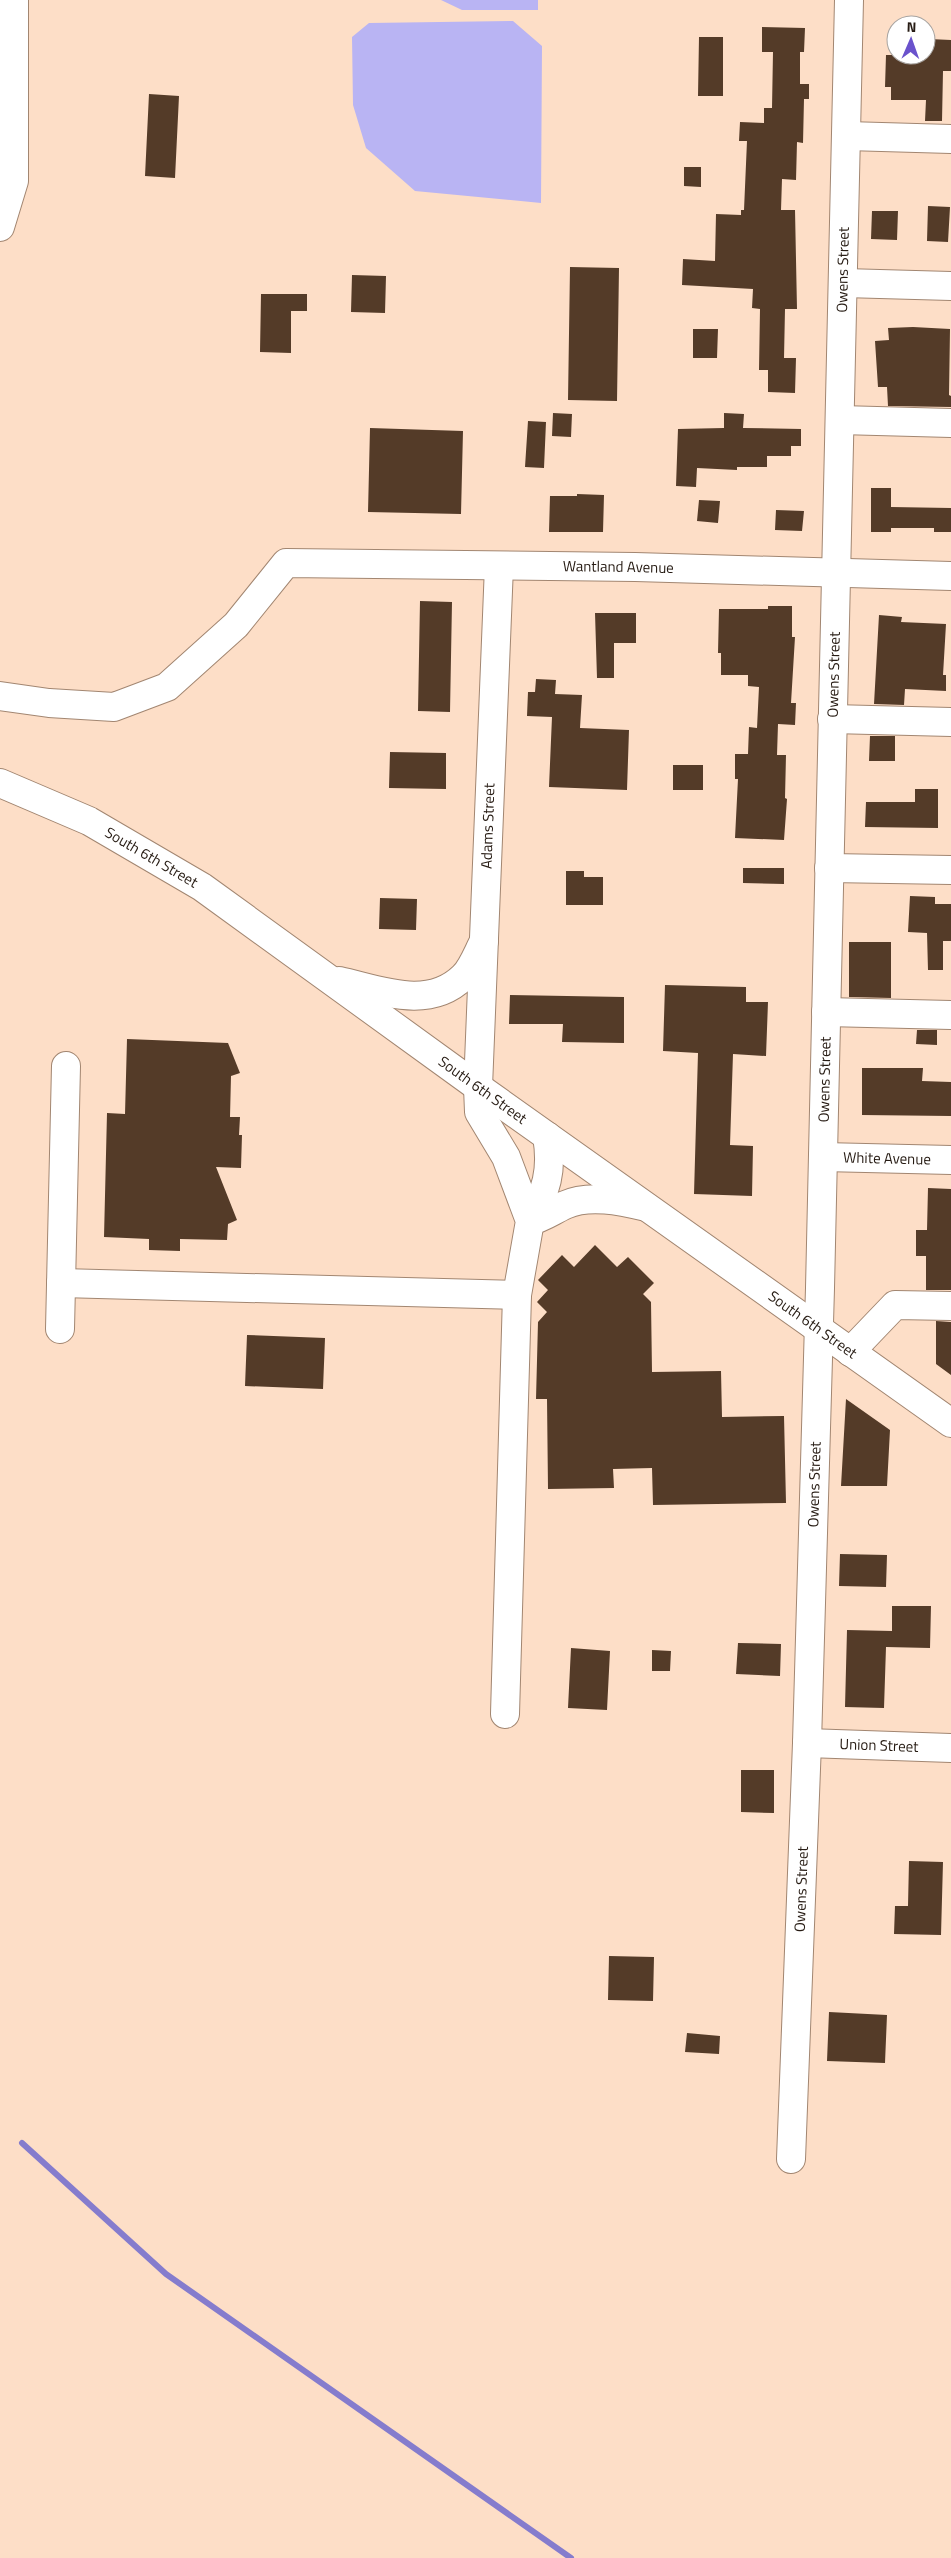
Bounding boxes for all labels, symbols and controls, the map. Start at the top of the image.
north arrow [886,15,936,65]
text: N [906,16,917,37]
street label: Owens Street [830,226,855,313]
street label: Wantland Avenue [563,554,674,579]
street label: Owens Street [821,631,846,718]
street label: Adams Street [475,782,501,869]
street label: South 6th Street [101,821,203,894]
street label: Owens Street [812,1036,837,1123]
street label: South 6th Street [434,1050,533,1130]
street label: White Avenue [843,1145,931,1171]
street label: South 6th Street [764,1285,863,1364]
street label: Owens Street [801,1440,827,1528]
street label: Union Street [839,1732,920,1758]
street label: Owens Street [788,1845,814,1933]

